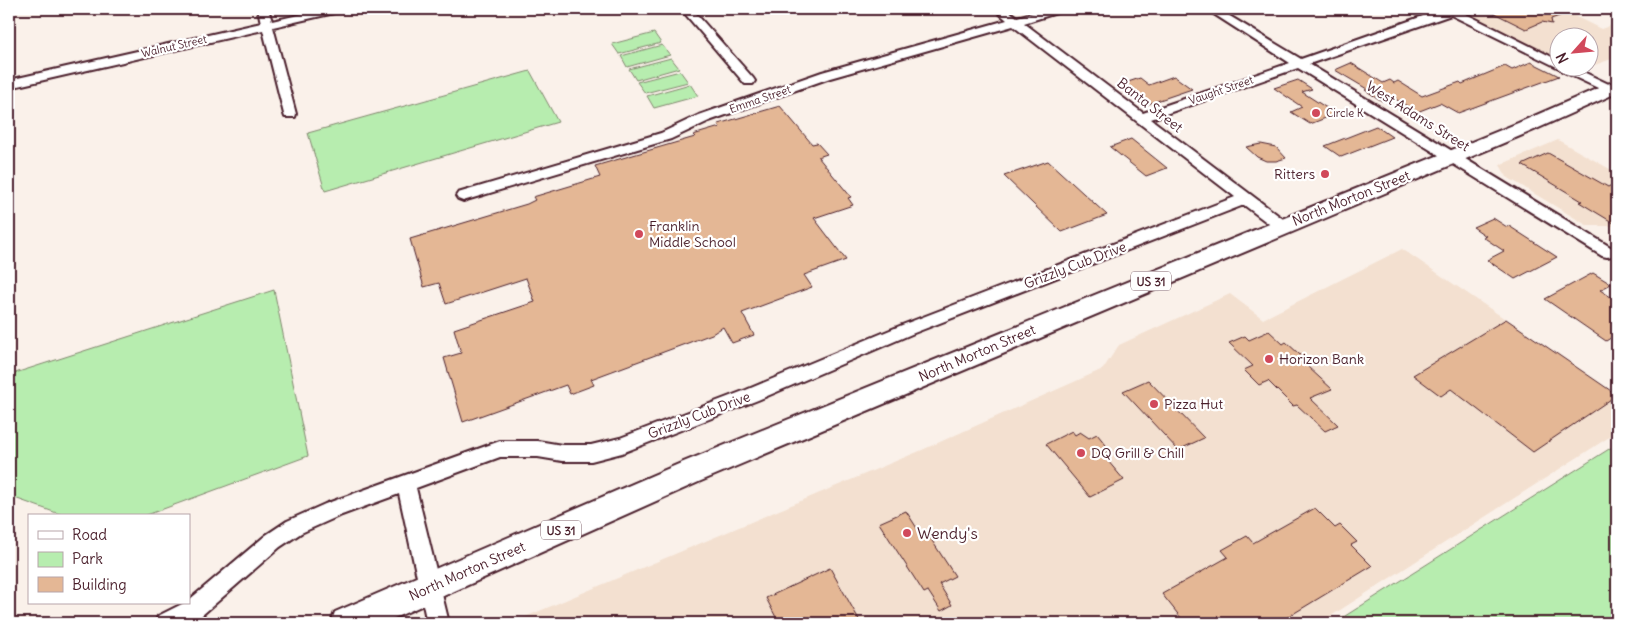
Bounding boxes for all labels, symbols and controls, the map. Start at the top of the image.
north arrow [1548,28,1598,78]
street label: Walnut Street [140,32,208,60]
text: N [1552,50,1573,66]
street label: Vaught Street [1187,72,1255,108]
street label: Banta Street [1114,74,1187,136]
street label: West Adams Street [1363,77,1473,155]
street label: Emma Street [727,82,793,116]
place label: Circle K [1326,106,1364,120]
marker: Circle K [1310,107,1322,119]
place label: Ritters [1274,165,1315,183]
street label: North Morton Street [1289,166,1413,230]
marker: Ritters [1319,168,1331,180]
place label: Franklin Middle School [649,217,736,251]
marker: Franklin Middle School [633,228,645,240]
street label: Grizzly Cub Drive [1021,237,1129,293]
road number: US 31 [1131,272,1171,290]
street label: North Morton Street [916,320,1039,386]
place label: Horizon Bank [1279,350,1364,368]
marker: Horizon Bank [1263,353,1275,365]
street label: Grizzly Cub Drive [645,387,753,443]
place label: Pizza Hut [1164,395,1223,413]
marker: Pizza Hut [1148,398,1160,410]
place label: DQ Grill & Chill [1091,444,1184,462]
marker: DQ Grill & Chill [1075,447,1087,459]
legend [28,514,190,604]
road number: US 31 [541,520,581,540]
place label: Wendy's [917,523,978,543]
text: Road [72,525,107,544]
marker: Wendy's [901,527,913,539]
street label: North Morton Street [406,537,528,605]
text: Park [72,549,103,568]
text: Building [72,575,127,594]

